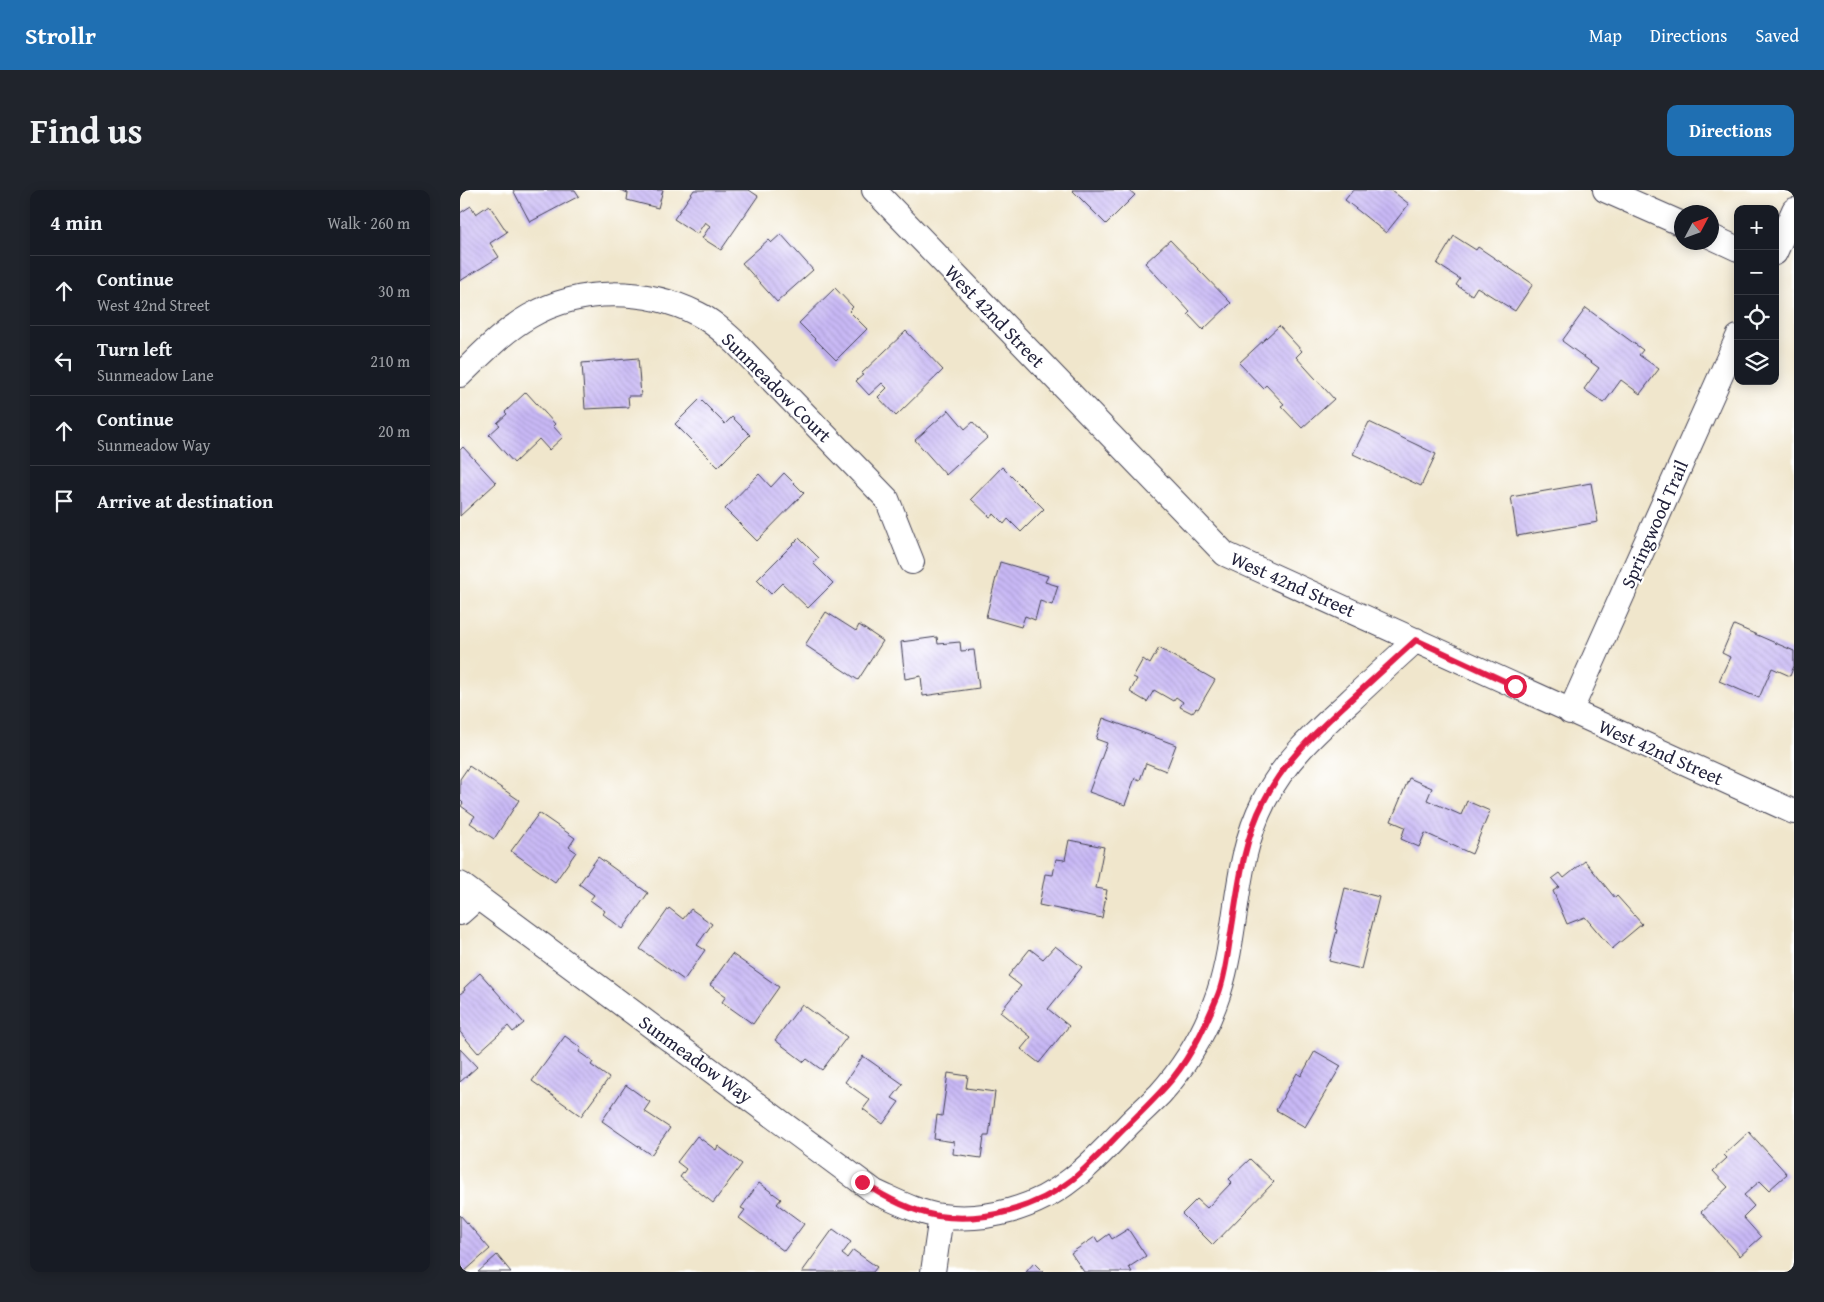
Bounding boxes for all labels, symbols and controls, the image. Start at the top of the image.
text: Strollr [25,18,96,53]
text: Map [1589,22,1622,49]
text: Directions [1650,22,1727,49]
text: Saved [1755,22,1799,49]
text: Find us [30,105,143,156]
button: Directions [1667,105,1794,156]
north arrow [1674,205,1719,250]
map controls [1734,205,1779,385]
button: + [1734,205,1779,250]
text: 4 min [50,207,102,238]
text: Walk · 260 m [327,211,410,235]
button: − [1734,250,1779,295]
street label: West 42nd Street [938,258,1052,374]
text: Continue [97,265,174,293]
icon: ahead [50,277,78,305]
text: 30 m [378,279,410,303]
text: West 42nd Street [97,293,210,317]
button: locate [1734,295,1779,340]
street label: Sunmeadow Court [716,326,839,449]
text: Turn left [97,335,172,363]
button: layers [1734,340,1779,385]
icon: left [50,347,78,375]
text: 210 m [370,349,410,373]
text: Sunmeadow Lane [97,363,214,387]
text: Continue [97,405,174,433]
icon: ahead [50,417,78,445]
text: 20 m [378,419,410,443]
text: Sunmeadow Way [97,433,210,457]
street label: Springwood Trail [1613,455,1695,593]
icon: arrive [50,487,78,515]
text: Arrive at destination [97,487,273,515]
street label: West 42nd Street [1226,544,1360,624]
route start [1504,675,1527,698]
street label: West 42nd Street [1594,712,1728,792]
street label: Sunmeadow Way [633,1008,759,1110]
route end [851,1171,874,1194]

